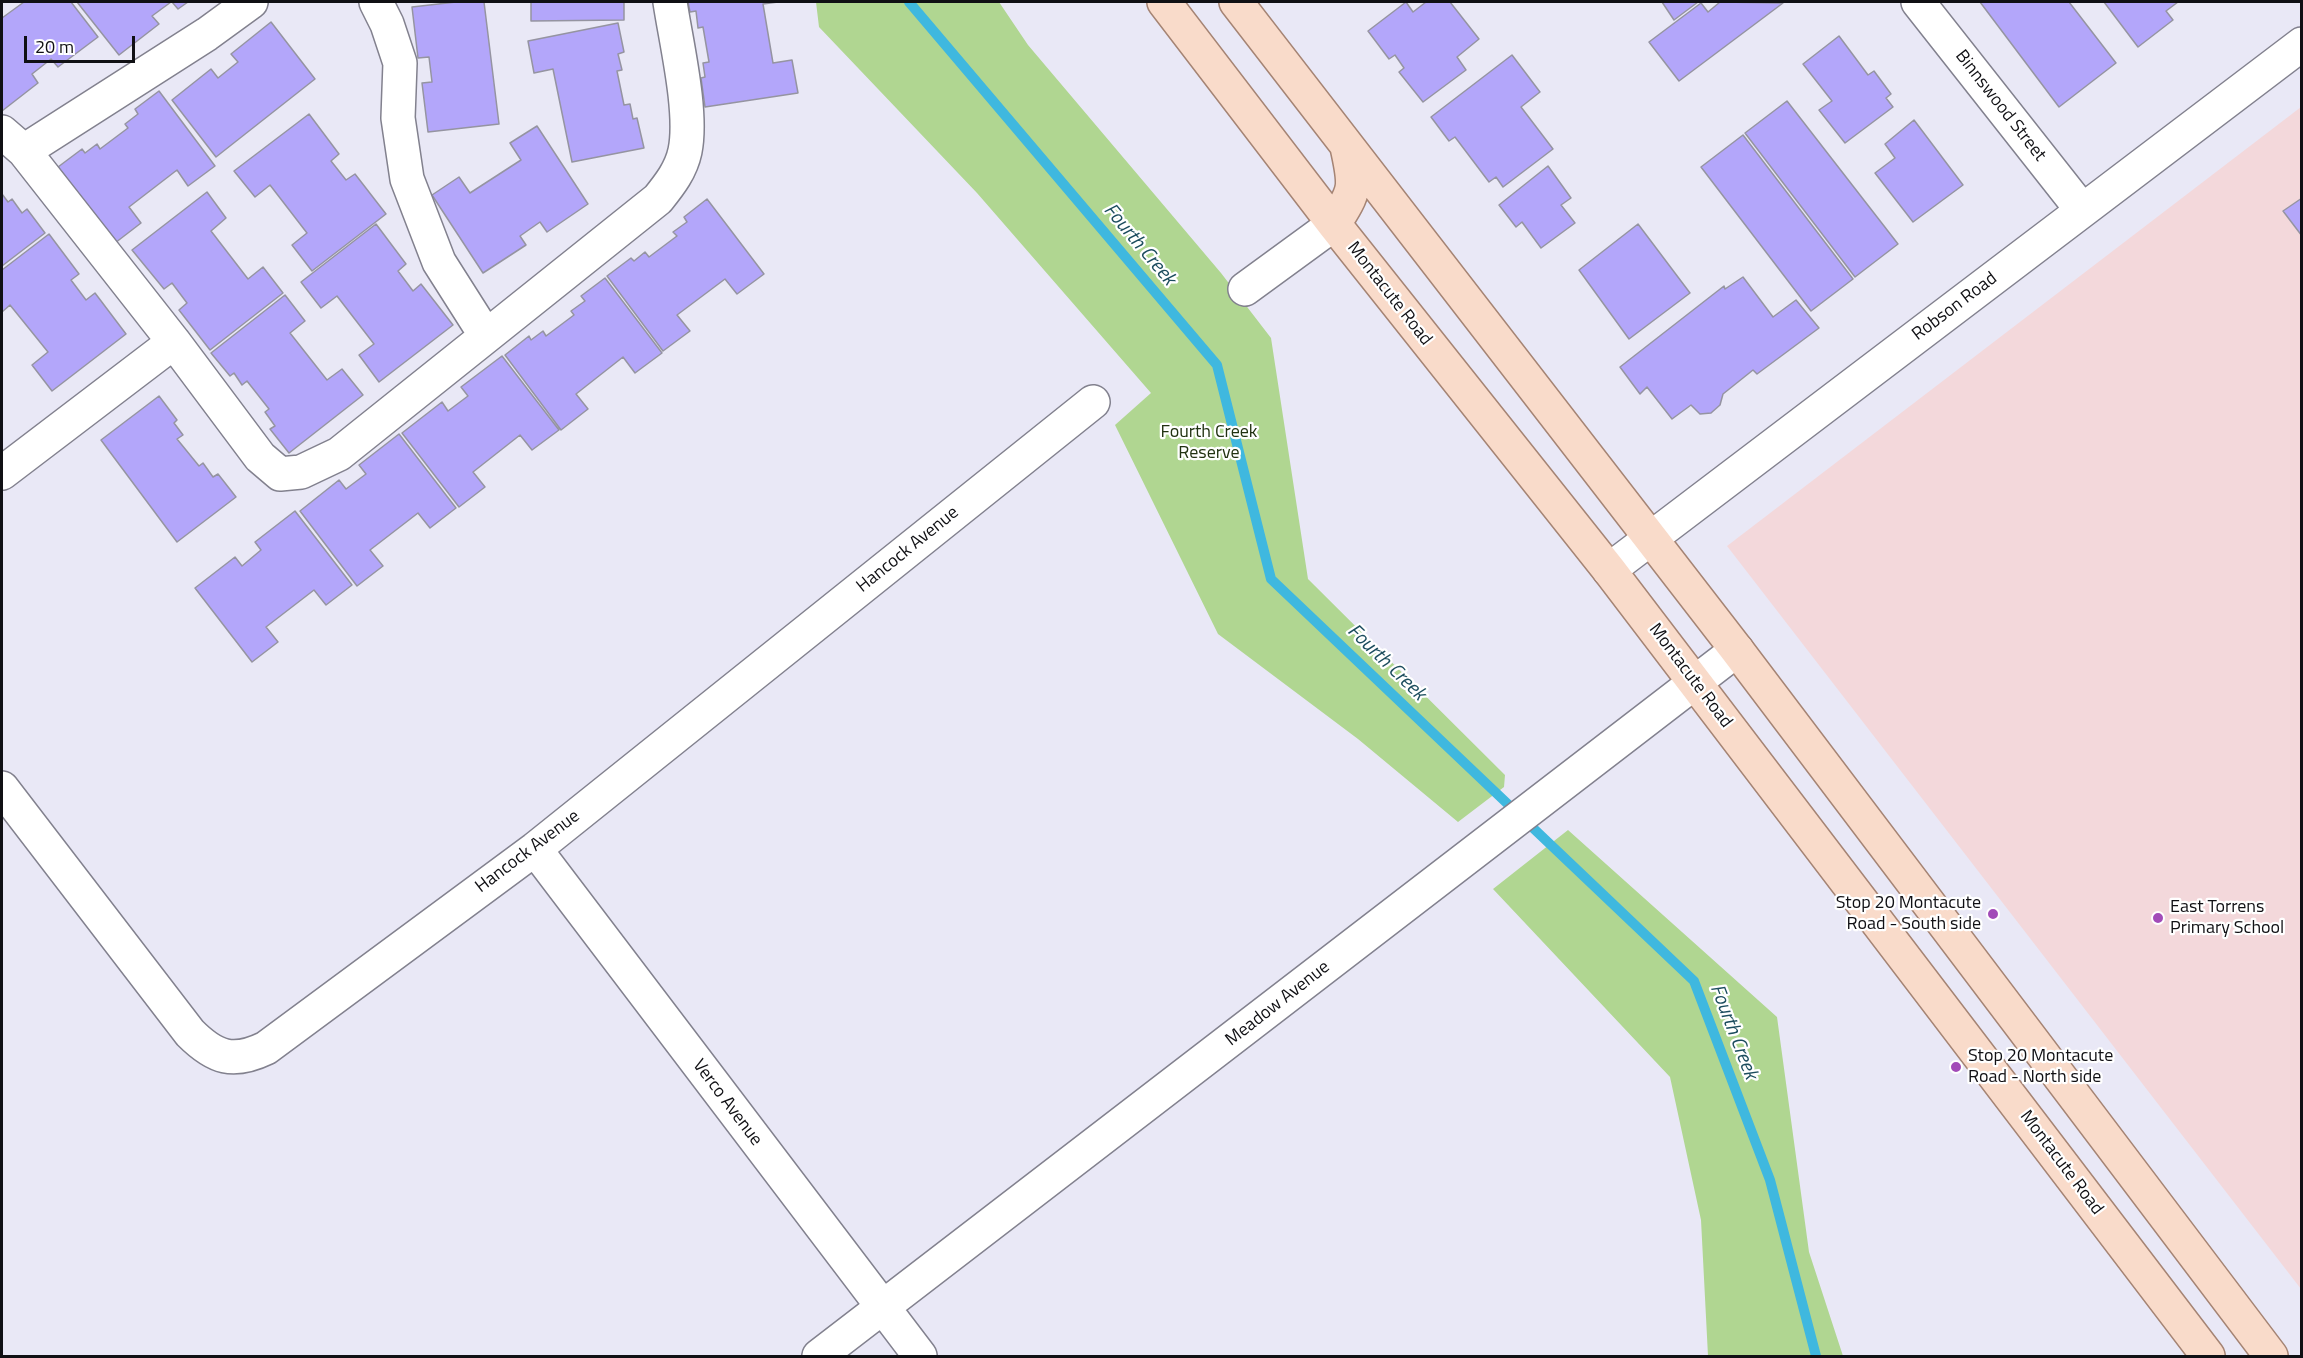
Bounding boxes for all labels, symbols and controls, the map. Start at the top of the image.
scale bar [27,24,138,62]
text: 20 m [35,33,74,60]
street label: Binnswood Street [1950,46,2050,166]
water label: Fourth Creek [1098,199,1180,291]
street label: Montacute Road [1342,238,1436,350]
street label: Robson Road [1908,268,2002,346]
park label: Fourth Creek Reserve [1161,422,1257,464]
street label: Hancock Avenue [853,502,963,598]
street label: Montacute Road [1644,619,1736,733]
water label: Fourth Creek [1342,620,1430,706]
street label: Hancock Avenue [472,806,584,898]
place label: Stop 20 Montacute Road - South side [1836,893,1981,936]
place label: East Torrens Primary School [2170,897,2284,940]
marker: Stop 20 Montacute Road - South side [1986,907,2000,921]
marker: East Torrens Primary School [2151,911,2165,925]
street label: Meadow Avenue [1222,957,1334,1051]
water label: Fourth Creek [1704,981,1762,1083]
place label: Stop 20 Montacute Road - North side [1968,1046,2113,1088]
street label: Verco Avenue [688,1056,766,1150]
marker: Stop 20 Montacute Road - North side [1949,1060,1963,1074]
street label: Montacute Road [2015,1106,2107,1220]

